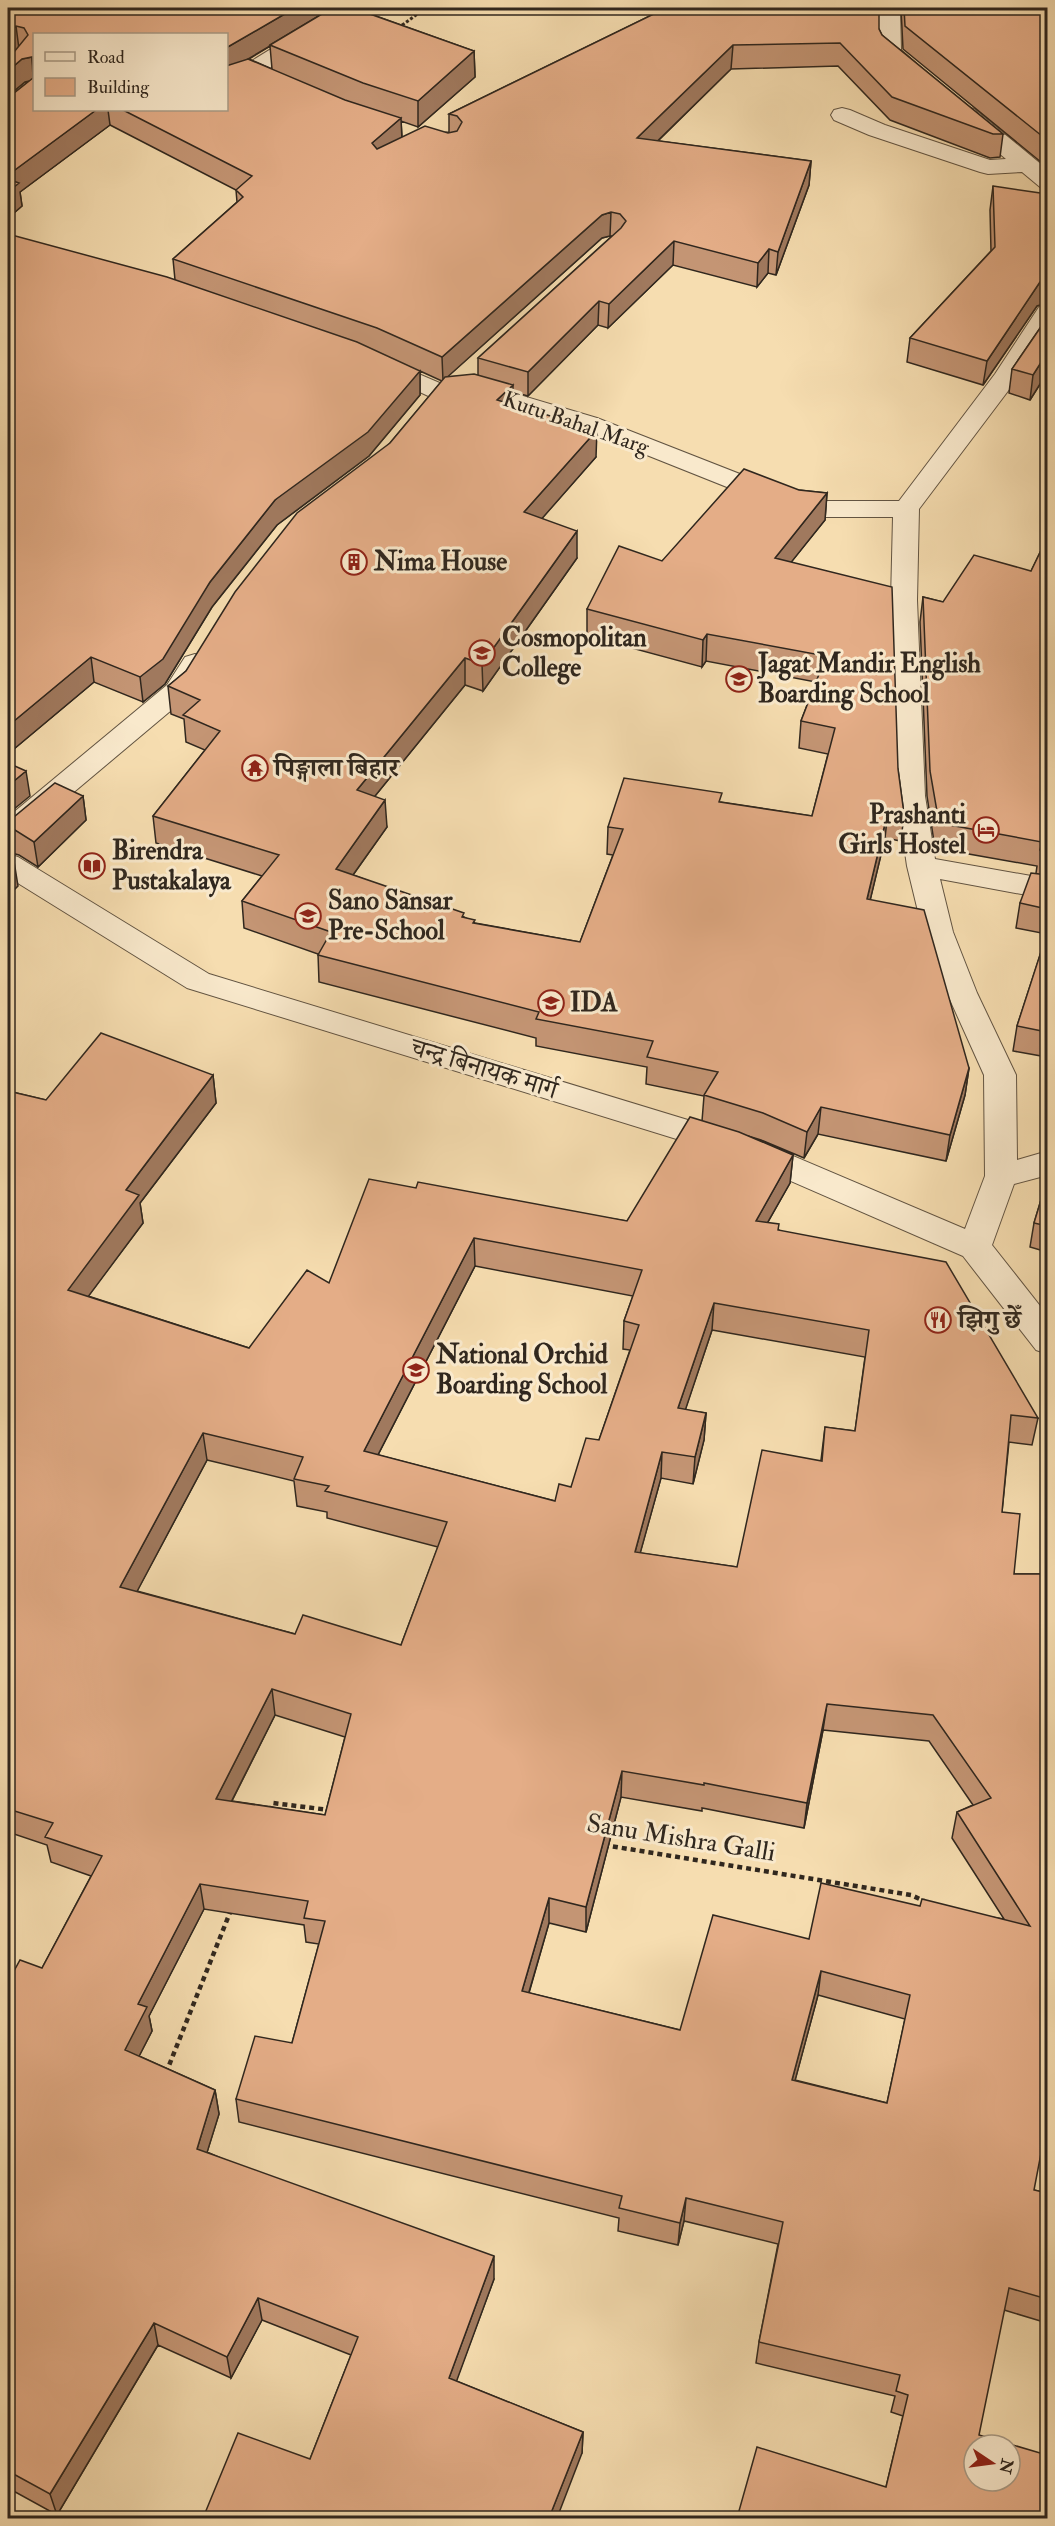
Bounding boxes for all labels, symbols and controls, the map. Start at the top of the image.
legend [33,33,228,111]
text: Road [87,46,125,69]
text: Building [87,76,150,99]
street label: Kutu Bahal Marg [499,385,654,462]
place label: Nima House [373,546,507,578]
building icon: Nima House [339,547,369,577]
place label: Cosmopolitan College [502,622,647,685]
school or university icon: Cosmopolitan College [467,638,497,668]
place label: Jagat Mandir English Boarding School [756,648,981,711]
school or university icon: Jagat Mandir English Boarding School [724,664,754,694]
place label: पिङ्गाला बिहार [272,752,401,784]
temple icon: पिङ्गाला बिहार [240,753,270,783]
place label: Prashanti Girls Hostel [838,799,966,861]
hotel icon: Prashanti Girls Hostel [971,815,1001,845]
place label: Birendra Pustakalaya [112,835,232,898]
library icon: Birendra Pustakalaya [77,851,107,881]
place label: Sano Sansar Pre-School [328,885,453,947]
school or university icon: Sano Sansar Pre-School [293,901,323,931]
place label: IDA [570,987,618,1019]
school or university icon: IDA [536,988,566,1018]
street label: चन्द्र बिनायक मार्ग [405,1031,563,1107]
place label: झिगु छेँ [956,1304,1023,1336]
restaurant icon: झिगु छेँ [923,1305,953,1335]
place label: National Orchid Boarding School [435,1339,608,1402]
school or university icon: National Orchid Boarding School [401,1355,431,1385]
street label: Sanu Mishra Galli [584,1807,778,1869]
north arrow [962,2433,1022,2493]
text: N [994,2456,1017,2476]

